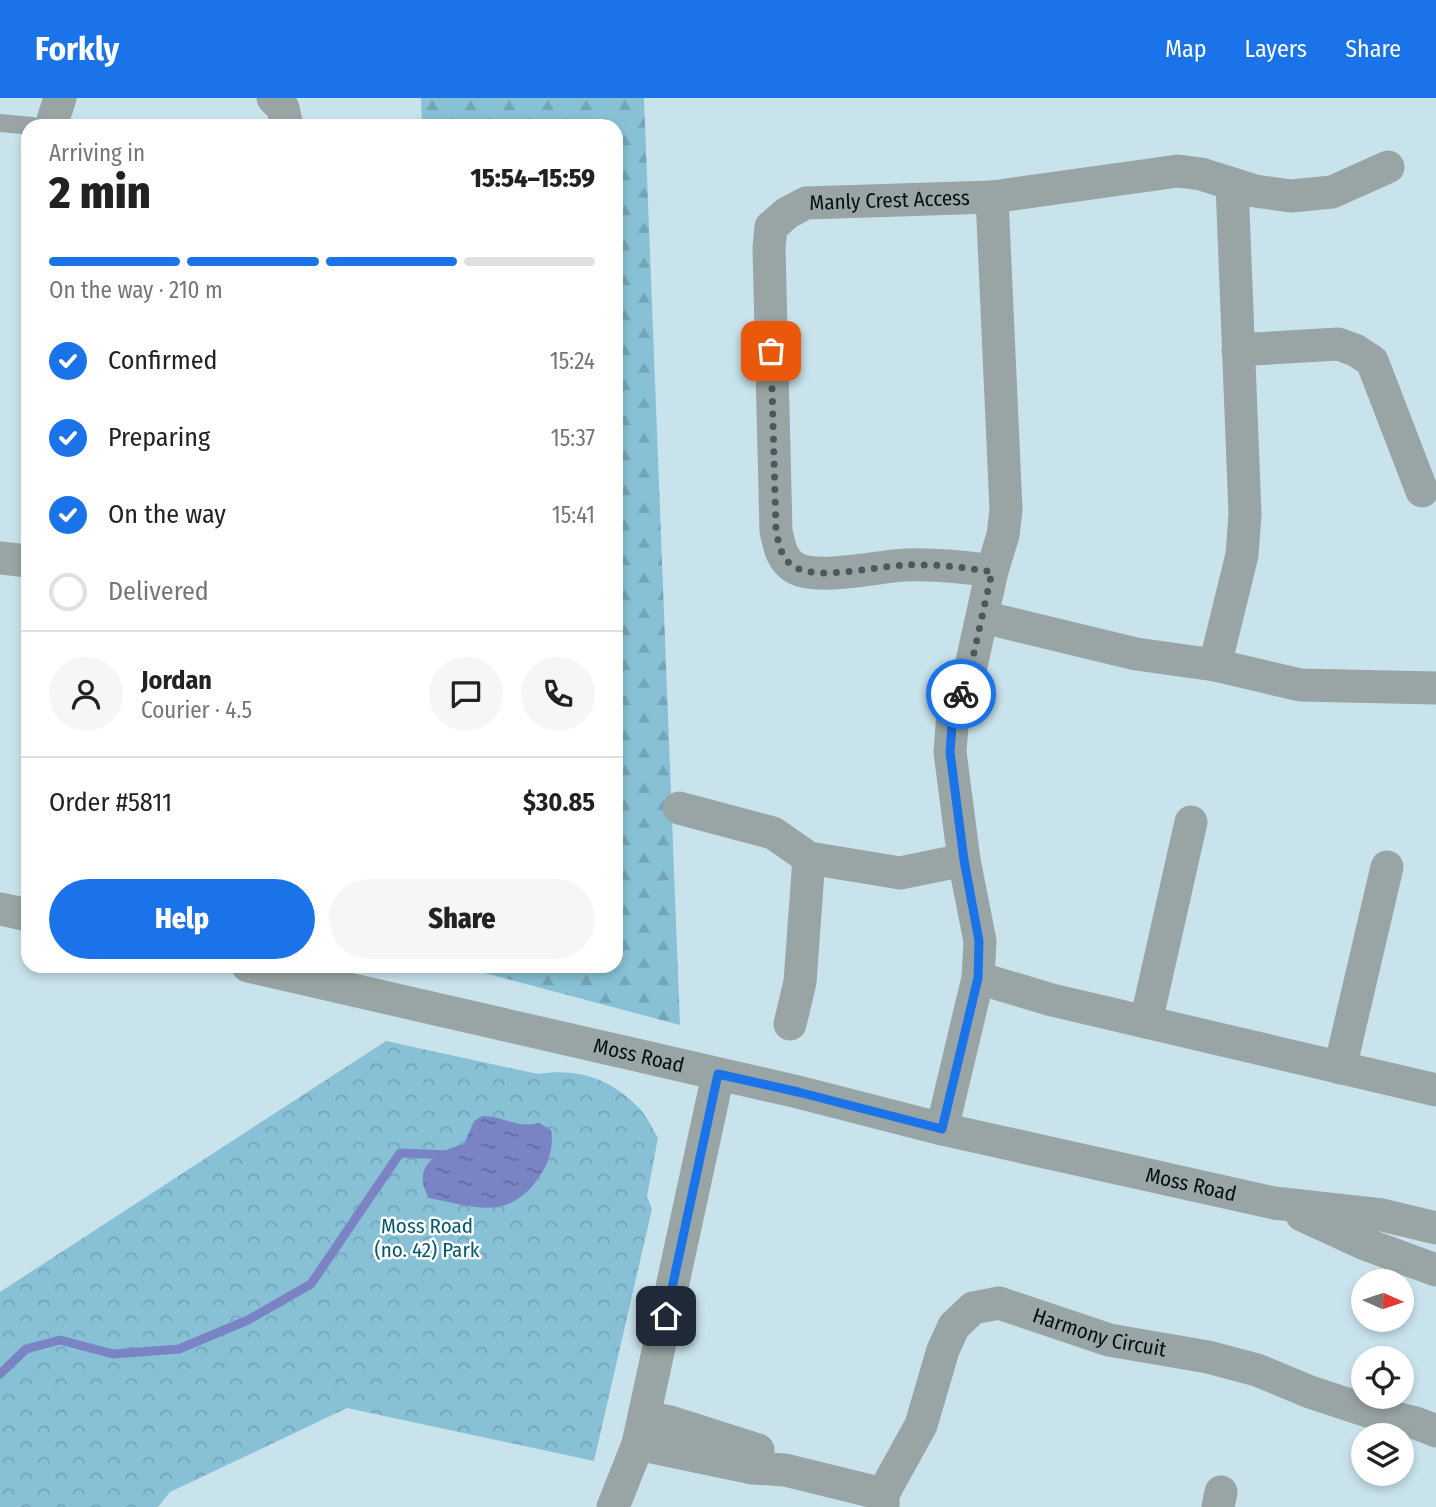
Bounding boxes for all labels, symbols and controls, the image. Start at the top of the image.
text: Forkly [35,29,119,69]
text: Map [1165,35,1207,63]
text: Layers [1245,35,1307,63]
text: Share [1345,35,1401,63]
text: Arriving in [49,139,145,167]
text: 15:54–15:59 [470,163,595,194]
text: 2 min [49,165,151,220]
street label: Manly Crest Access [809,185,970,216]
text: On the way · 210 m [49,276,223,304]
pin [741,321,801,381]
icon: bag [752,332,790,370]
icon: check [49,342,87,380]
text: Confirmed [108,345,218,376]
text: 15:24 [550,347,595,375]
icon: check [49,419,87,457]
text: Preparing [108,422,210,453]
text: 15:37 [551,424,595,452]
icon: check [49,496,87,534]
text: On the way [108,499,226,530]
text: 15:41 [552,501,595,529]
text: Delivered [108,576,209,607]
button: person [49,657,123,731]
button: chat [429,657,503,731]
button: phone [521,657,595,731]
courier [926,659,996,729]
text: Jordan [141,665,212,696]
icon: bike [942,675,980,713]
text: Courier · 4.5 [141,696,252,724]
text: Order #5811 [49,787,172,818]
text: $30.85 [523,787,595,818]
button: Help [49,879,315,959]
button: Share [329,879,595,959]
street label: Moss Road [591,1033,687,1079]
street label: Moss Road [1143,1162,1239,1207]
park label: Moss Road (no. 42) Park [374,1213,480,1263]
north arrow [1351,1269,1414,1332]
map controls [1351,1269,1414,1486]
pin [636,1286,696,1346]
icon: home [647,1297,685,1335]
street label: Harmony Circuit [1029,1302,1168,1363]
button: locate [1351,1346,1414,1409]
button: layers [1351,1423,1414,1486]

